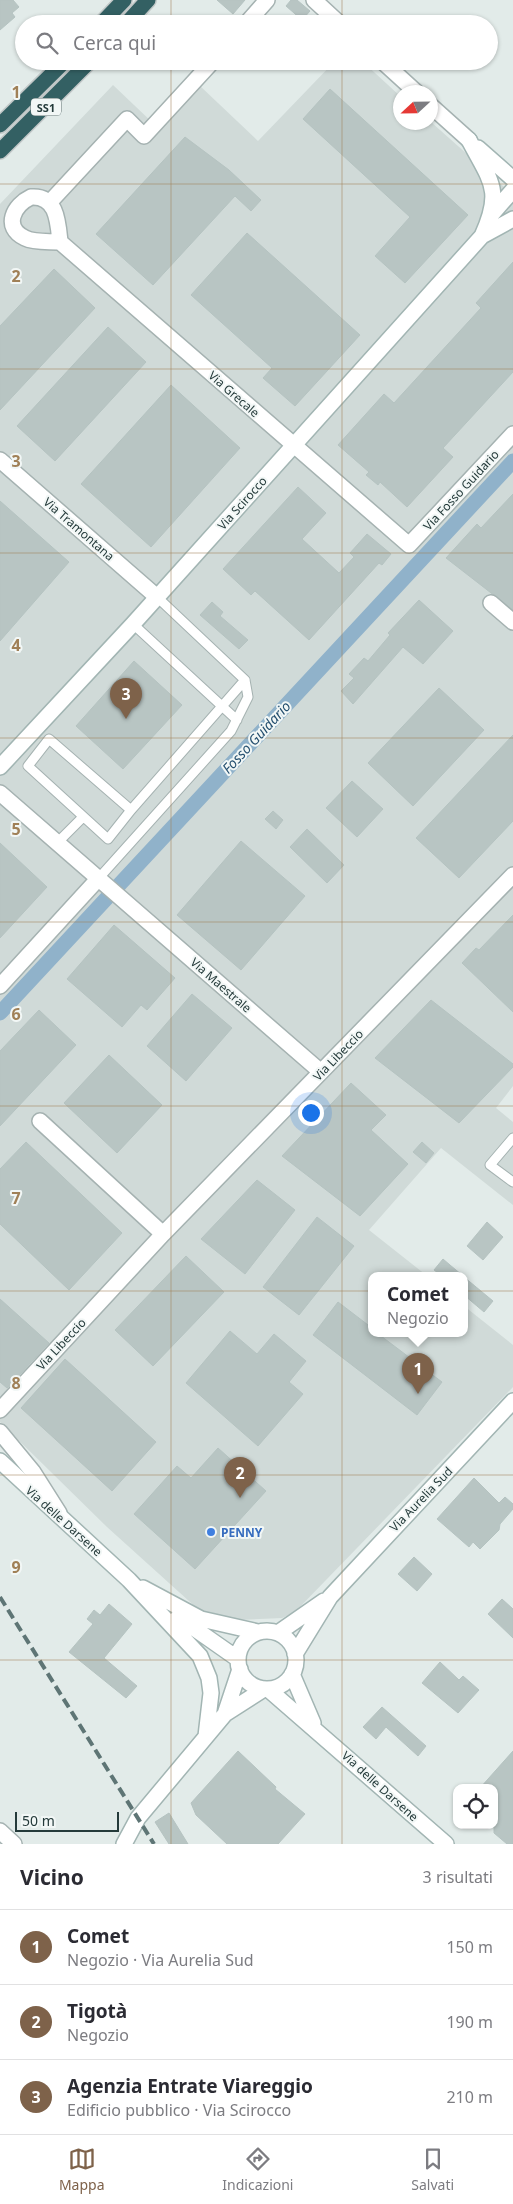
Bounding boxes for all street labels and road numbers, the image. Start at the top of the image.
road number: SS1 [31,98,61,115]
street label: Via Grecale [205,367,263,421]
street label: Via Fosso Guidario [419,446,503,534]
street label: Via Scirocco [213,473,271,533]
street label: Via Tramontana [40,493,118,565]
street label: Via Maestrale [187,954,255,1016]
street label: Via Libeccio [309,1026,367,1084]
street label: Via Libeccio [32,1314,90,1374]
street label: Via Aurelia Sud [386,1463,456,1535]
street label: Via delle Darsene [22,1482,106,1560]
street label: Via delle Darsene [338,1747,422,1825]

